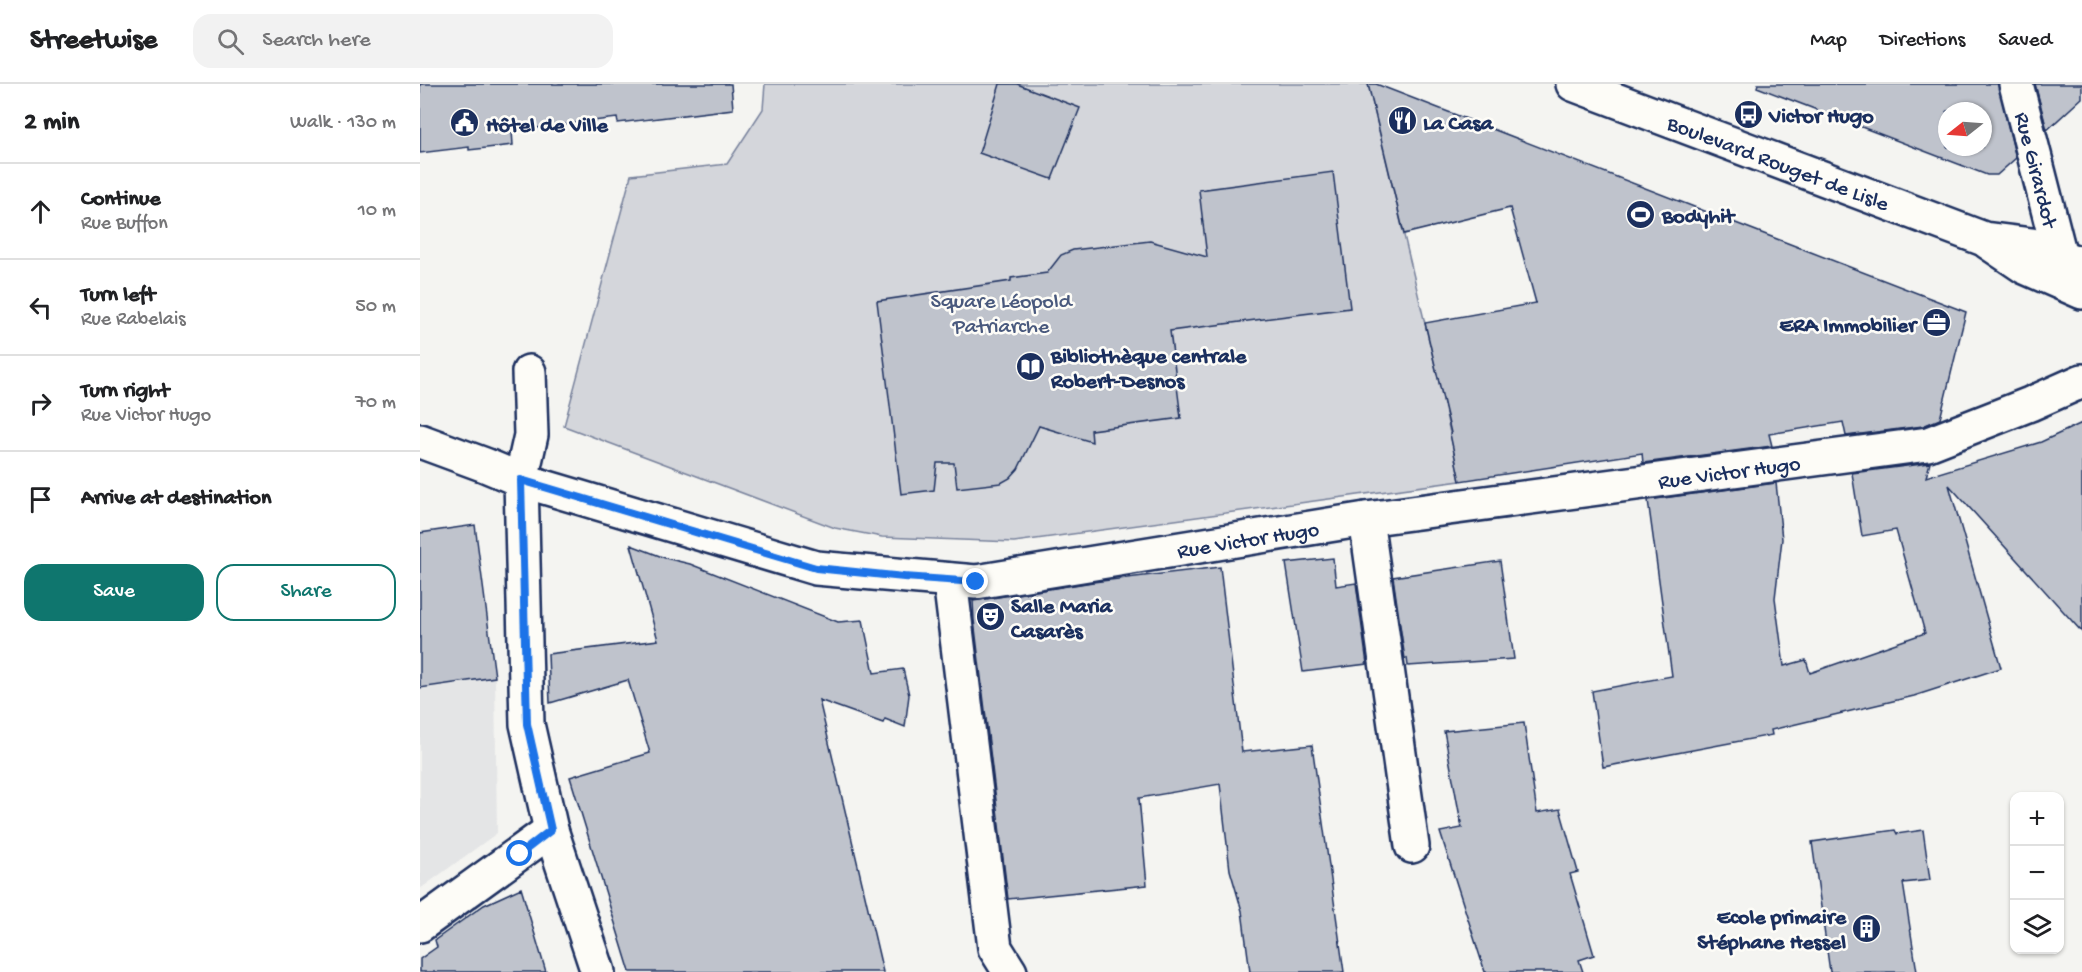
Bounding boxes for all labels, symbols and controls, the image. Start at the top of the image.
search box [193,14,613,68]
text: Streetwise [30,25,157,58]
icon: search [214,25,247,58]
text: Search here [262,28,371,54]
text: Map [1810,29,1847,54]
text: Directions [1880,29,1965,54]
text: Saved [1998,29,2052,54]
bus stop icon: Victor Hugo [1732,98,1764,130]
north arrow [1938,102,1992,156]
restaurant icon: La Casa [1386,105,1418,137]
place label: Victor Hugo [1768,105,1874,131]
public building icon: Hôtel de Ville [449,107,481,139]
text: 2 min [24,108,79,139]
street label: Rue Girardot [2007,110,2062,233]
street label: Boulevard Rouget de Lisle [1662,111,1893,219]
text: Walk · 130 m [290,112,396,135]
place label: La Casa [1423,112,1495,138]
place label: Hôtel de Ville [486,114,609,140]
text: Continue [81,187,161,213]
icon: ahead [24,195,57,228]
sports icon: Bodyhit [1625,198,1657,230]
text: 10 m [358,200,396,223]
place label: Bodyhit [1661,205,1736,231]
text: Rue Buffon [81,213,168,236]
text: Turn left [81,283,155,309]
park label: Square Léopold Patriarche [930,290,1074,341]
icon: left [24,291,57,324]
text: 50 m [355,296,396,319]
office icon: ERA Immobilier [1921,307,1953,339]
text: Rue Rabelais [81,309,186,332]
place label: ERA Immobilier [1779,314,1918,340]
place label: Bibliothèque centrale Robert-Desnos [1050,345,1247,396]
library icon: Bibliothèque centrale Robert-Desnos [1014,351,1046,383]
text: Turn right [81,379,169,405]
icon: right [24,387,57,420]
text: 70 m [355,392,396,415]
text: Rue Victor Hugo [81,405,211,428]
street label: Rue Victor Hugo [1657,452,1802,497]
icon: arrive [24,483,57,516]
text: Arrive at destination [81,486,271,512]
street label: Rue Victor Hugo [1176,518,1321,566]
button: Save [24,564,204,621]
button: Share [216,564,396,621]
route end [962,568,988,594]
place label: Salle Maria Casarès [1010,595,1114,646]
theatre icon: Salle Maria Casarès [974,601,1006,633]
map controls [2010,792,2064,954]
button: + [2010,792,2064,846]
route start [506,840,532,866]
button: − [2010,846,2064,900]
button: layers [2010,900,2064,954]
place label: Ecole primaire Stéphane Hessel [1697,906,1847,957]
building icon: Ecole primaire Stéphane Hessel [1851,912,1883,944]

